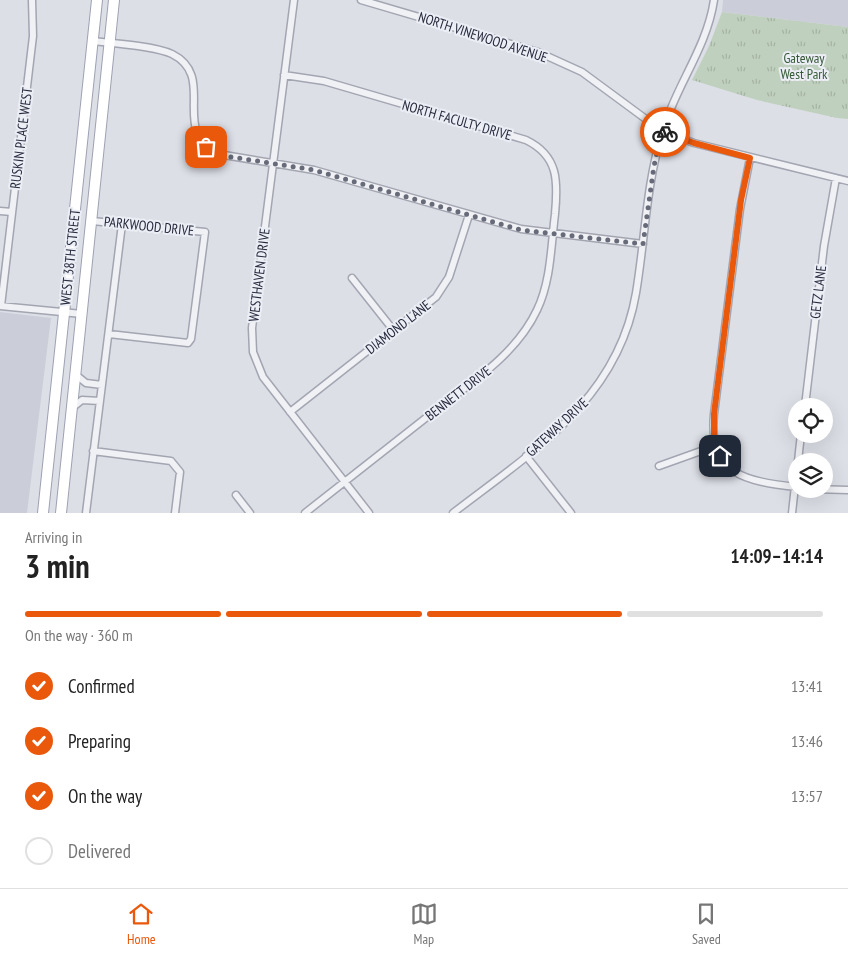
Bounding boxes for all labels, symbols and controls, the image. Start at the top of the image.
street label: NORTH VINEWOOD AVENUE [416,8,550,66]
park label: Gateway West Park [780,49,828,83]
street label: RUSKIN PLACE WEST [6,86,36,190]
street label: NORTH FACULTY DRIVE [400,96,514,144]
courier [640,107,690,157]
icon: bike [651,118,679,146]
pin [185,126,227,168]
icon: bag [192,133,220,161]
street label: WEST 38TH STREET [56,207,84,306]
street label: PARKWOOD DRIVE [103,212,195,240]
street label: WESTHAVEN DRIVE [244,227,274,323]
street label: GETZ LANE [806,264,830,320]
street label: DIAMOND LANE [362,296,434,358]
street label: BENNETT DRIVE [421,362,495,424]
street label: GATEWAY DRIVE [522,394,592,460]
map controls [788,398,833,498]
button: locate [788,398,833,443]
pin [699,435,741,477]
icon: home [706,442,734,470]
button: layers [788,453,833,498]
text: Arriving in [25,527,82,547]
text: 14:09–14:14 [730,544,823,568]
text: 3 min [25,545,90,587]
text: On the way · 360 m [25,625,133,645]
icon: check [25,672,53,700]
text: Confirmed [68,674,135,698]
text: 13:41 [791,676,823,696]
icon: check [25,727,53,755]
text: Preparing [68,729,131,753]
text: 13:46 [791,731,823,751]
icon: check [25,782,53,810]
text: On the way [68,784,142,808]
text: 13:57 [791,786,823,806]
text: Delivered [68,839,131,863]
tab: Home [127,900,156,948]
tab: Map [410,900,438,948]
tab: Saved [692,900,721,948]

